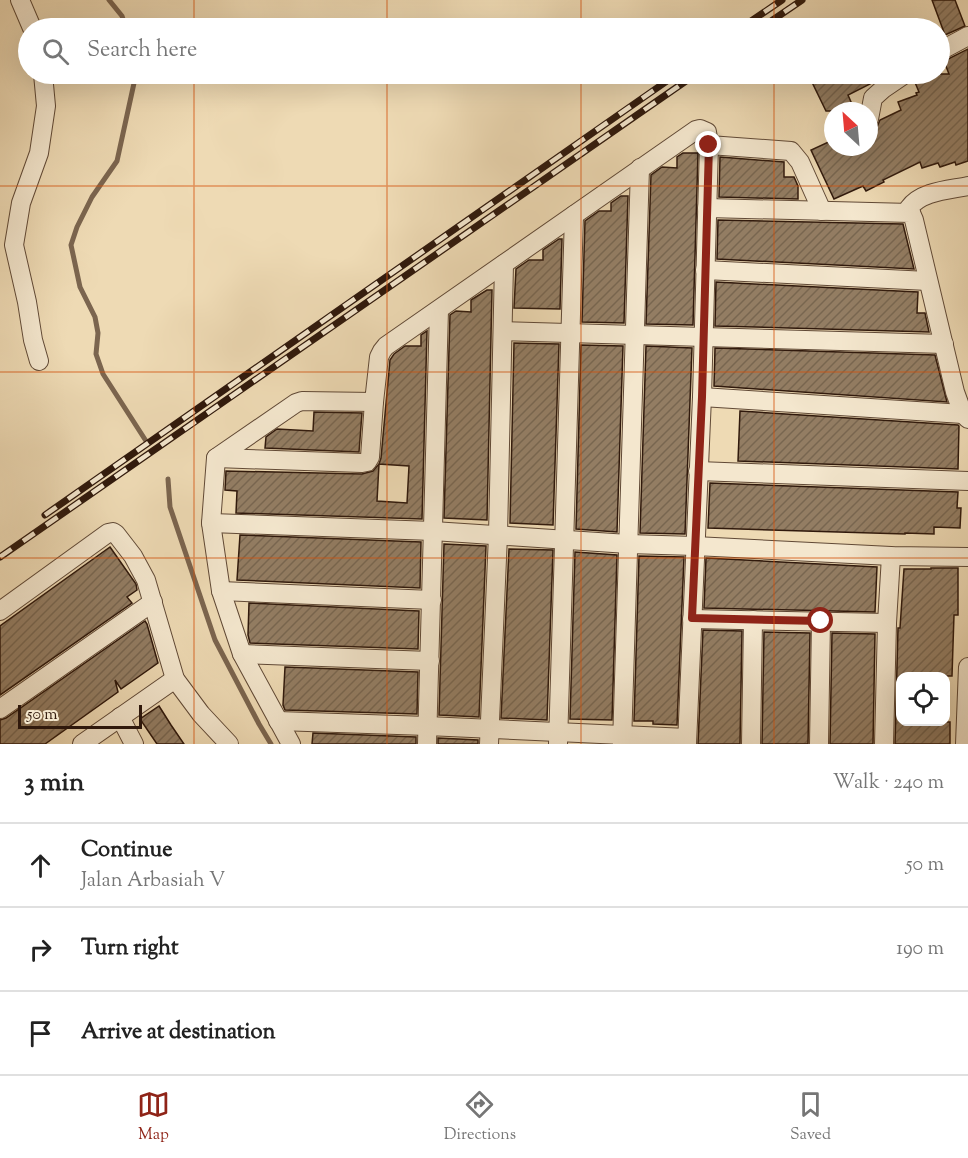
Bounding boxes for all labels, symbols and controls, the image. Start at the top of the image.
search box [18,18,950,84]
icon: search [39,35,72,68]
text: Search here [87,35,197,67]
north arrow [824,102,878,156]
route end [695,131,721,157]
route start [807,607,833,633]
map controls [896,672,950,726]
button: locate [896,672,950,726]
scale bar [18,702,142,730]
text: 50 m [27,704,58,727]
text: 3 min [24,765,84,802]
text: Walk · 240 m [833,769,944,798]
text: Continue [81,835,172,867]
icon: ahead [24,849,57,882]
text: 50 m [906,851,944,880]
text: Jalan Arbasiah V [81,867,225,896]
icon: right [24,933,57,966]
text: Turn right [81,933,178,965]
text: 190 m [896,935,944,964]
icon: arrive [24,1017,57,1050]
text: Arrive at destination [81,1017,276,1049]
tab: Map [137,1088,170,1147]
tab: Directions [444,1088,516,1147]
tab: Saved [790,1088,831,1147]

